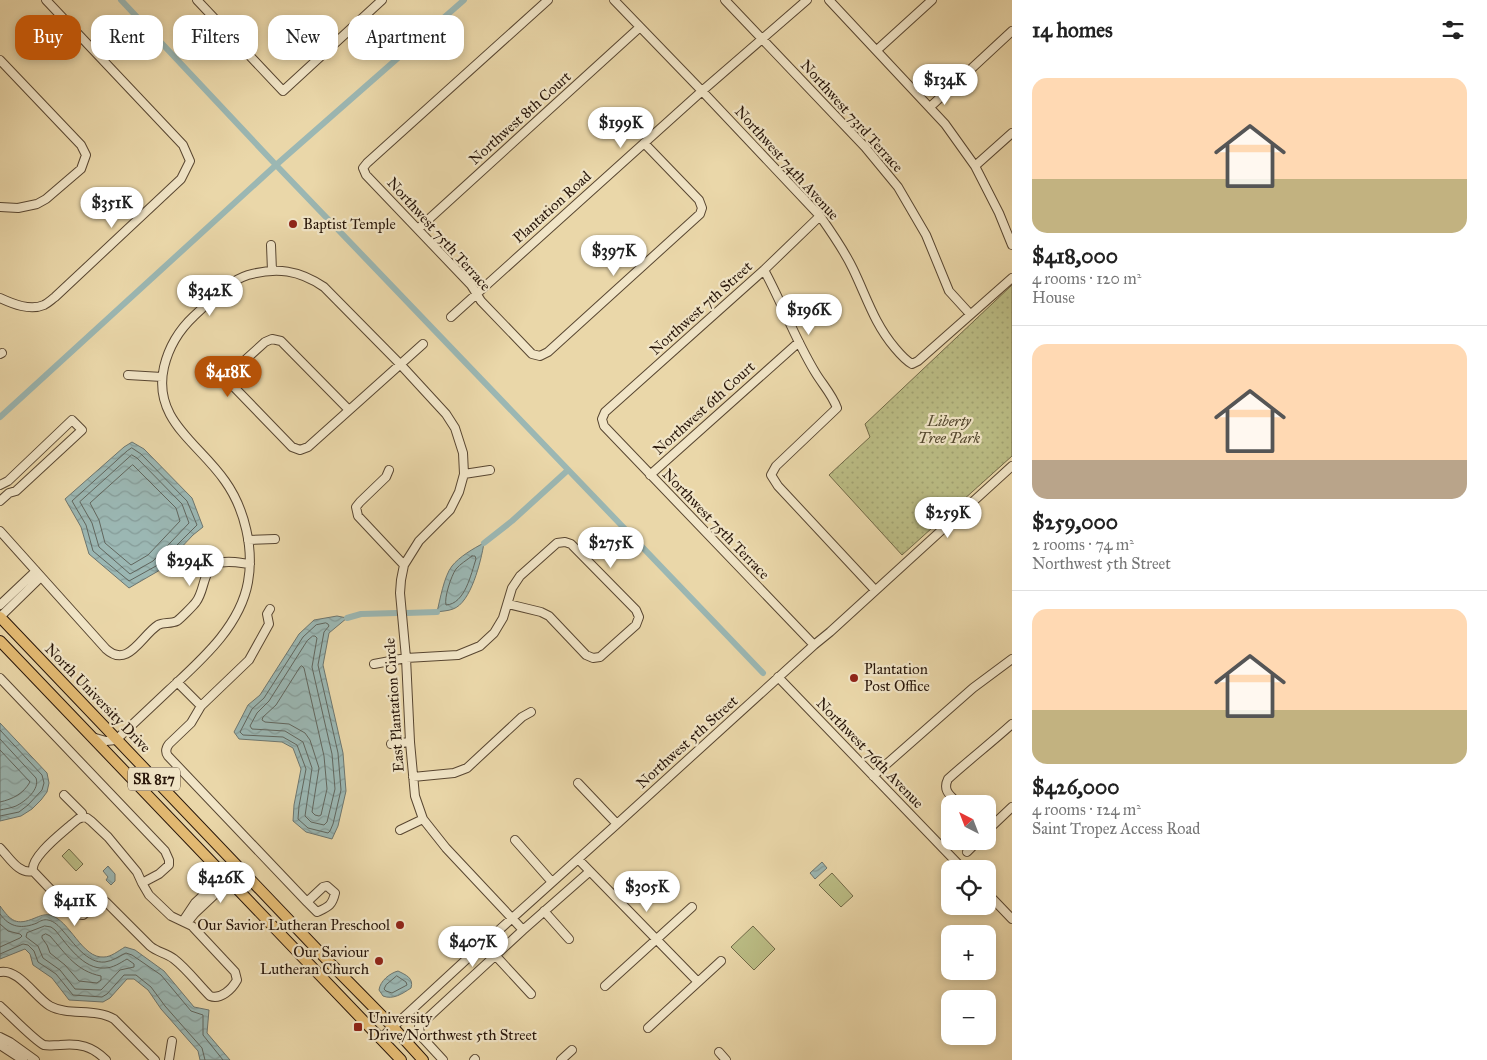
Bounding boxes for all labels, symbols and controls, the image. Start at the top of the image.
chip: Buy [15,15,81,60]
chip: Rent [91,15,163,60]
chip: Filters [173,15,258,60]
chip: New [268,15,338,60]
chip: Apartment [348,15,464,60]
icon: filters [1439,16,1467,44]
text: 14 homes [1032,17,1113,43]
street label: Northwest 73rd Terrace [797,56,907,176]
pin: $134K [910,64,980,106]
street label: Northwest 8th Court [465,67,575,168]
text: $134K [924,70,966,89]
street label: Northwest 74th Avenue [731,102,843,224]
pin: $199K [586,106,656,149]
icon: home [1205,111,1295,201]
text: $199K [599,113,643,132]
street label: Plantation Road [509,167,595,247]
street label: Northwest 75th Terrace [383,174,495,294]
pin: $351K [77,186,147,229]
text: $351K [91,193,133,212]
place label: Baptist Temple [303,215,396,233]
marker: Baptist Temple [287,218,299,230]
pin: $397K [579,234,649,277]
text: $397K [592,241,636,260]
text: $418,000 [1032,243,1118,269]
street label: Northwest 7th Street [646,257,756,359]
text: 4 rooms · 120 m² [1032,269,1141,288]
pin: $342K [175,274,245,317]
text: $342K [188,281,232,300]
text: House [1032,288,1075,307]
pin: $196K [774,294,844,336]
text: $196K [787,300,831,319]
pin: $418K [193,356,263,398]
street label: Northwest 6th Court [649,357,759,458]
text: $418K [206,362,250,381]
icon: home [1205,376,1295,466]
park label: Liberty Tree Park [918,412,981,447]
street label: Northwest 75th Terrace [659,465,773,583]
pin: $259K [913,496,983,539]
text: $259K [926,503,970,522]
text: $259,000 [1032,509,1118,535]
pin: $275K [576,526,646,569]
text: $275K [589,533,633,552]
text: 2 rooms · 74 m² [1032,535,1134,554]
pin: $294K [155,544,225,587]
text: $294K [167,551,213,570]
text: Northwest 5th Street [1032,554,1171,573]
street label: East Plantation Circle [380,637,408,773]
street label: North University Drive [41,640,155,756]
icon: home [1205,641,1295,731]
place label: Plantation Post Office [864,660,930,695]
marker: Plantation Post Office [848,672,860,684]
street label: Northwest 5th Street [633,691,742,792]
street label: Northwest 76th Avenue [813,694,927,812]
road number: SR 817 [128,768,180,791]
text: $426,000 [1032,774,1120,800]
north arrow [941,795,996,850]
map controls [941,795,996,1045]
text: 4 rooms · 124 m² [1032,800,1141,819]
text: Saint Tropez Access Road [1032,819,1200,838]
button: locate [941,860,996,915]
pin: $426K [186,862,256,904]
text: $426K [198,868,244,887]
pin: $305K [612,870,682,913]
text: $305K [625,877,669,896]
pin: $411K [40,884,110,927]
text: $411K [54,891,96,910]
place label: Our Savior Lutheran Preschool [197,916,391,934]
marker: Our Savior Lutheran Preschool [394,919,406,931]
button: + [941,925,996,980]
pin: $407K [438,926,508,968]
text: $407K [449,932,497,951]
place label: Our Saviour Lutheran Church [260,943,370,978]
marker: Our Saviour Lutheran Church [373,955,385,967]
button: − [941,990,996,1045]
place label: University Drive/Northwest 5th Street [368,1009,538,1044]
marker: University Drive/Northwest 5th Street [352,1021,364,1033]

